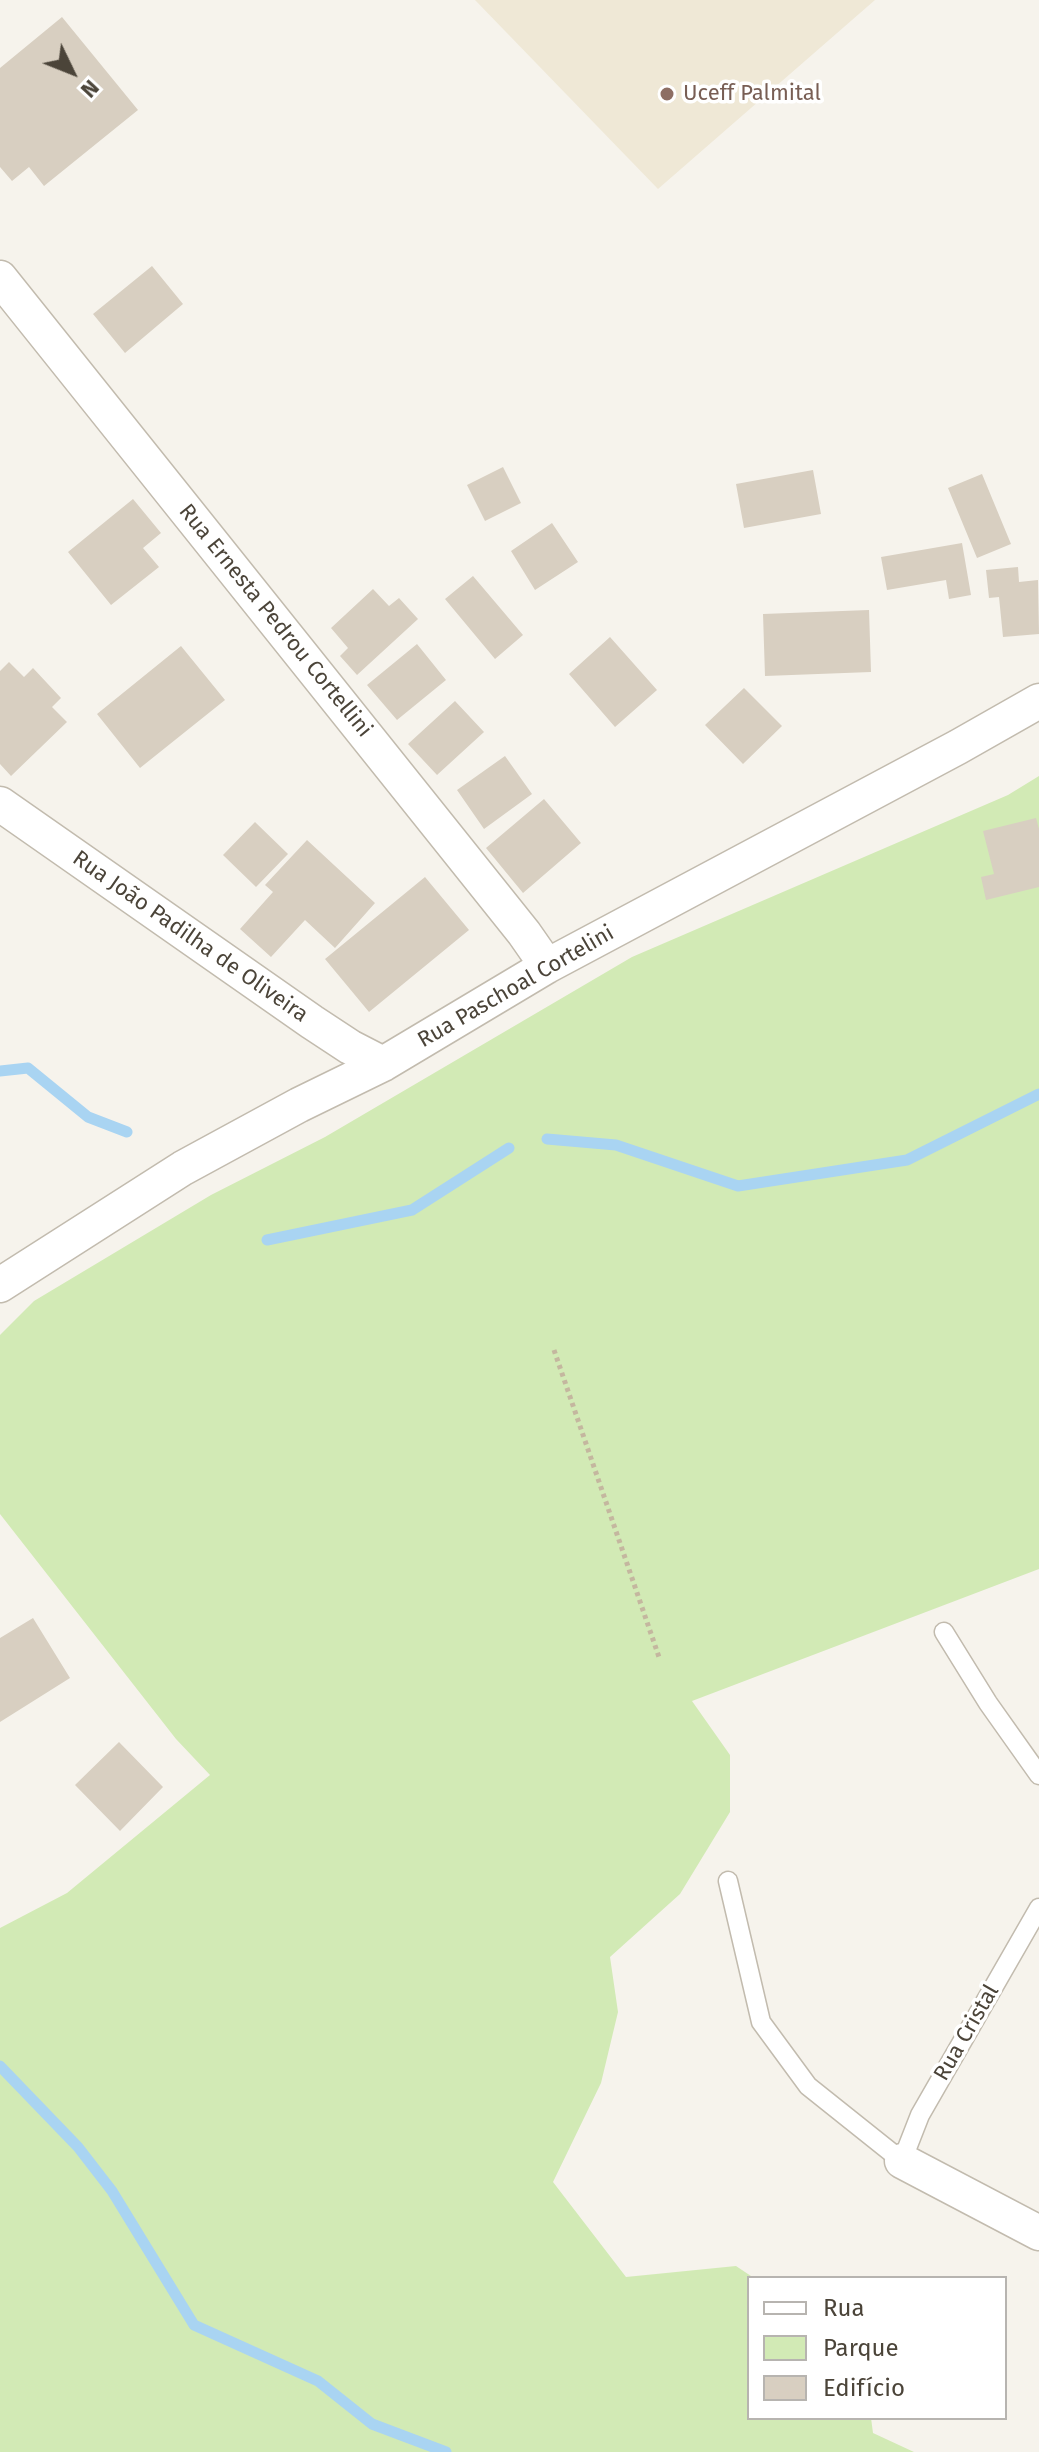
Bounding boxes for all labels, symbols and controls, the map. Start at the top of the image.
north arrow [32,32,112,112]
text: N [75,74,105,103]
place label: Uceff Palmital [683,81,821,107]
marker: Uceff Palmital [658,85,676,103]
street label: Rua Ernesta Pedrou Cortellini [173,499,377,743]
street label: Rua João Padilha de Oliveira [67,845,313,1029]
street label: Rua Paschoal Cortelini [413,920,619,1054]
street label: Rua Cristal [929,1980,1005,2086]
legend [747,2276,1007,2420]
text: Rua [823,2294,865,2322]
text: Parque [823,2334,899,2362]
text: Edifício [823,2374,905,2402]

